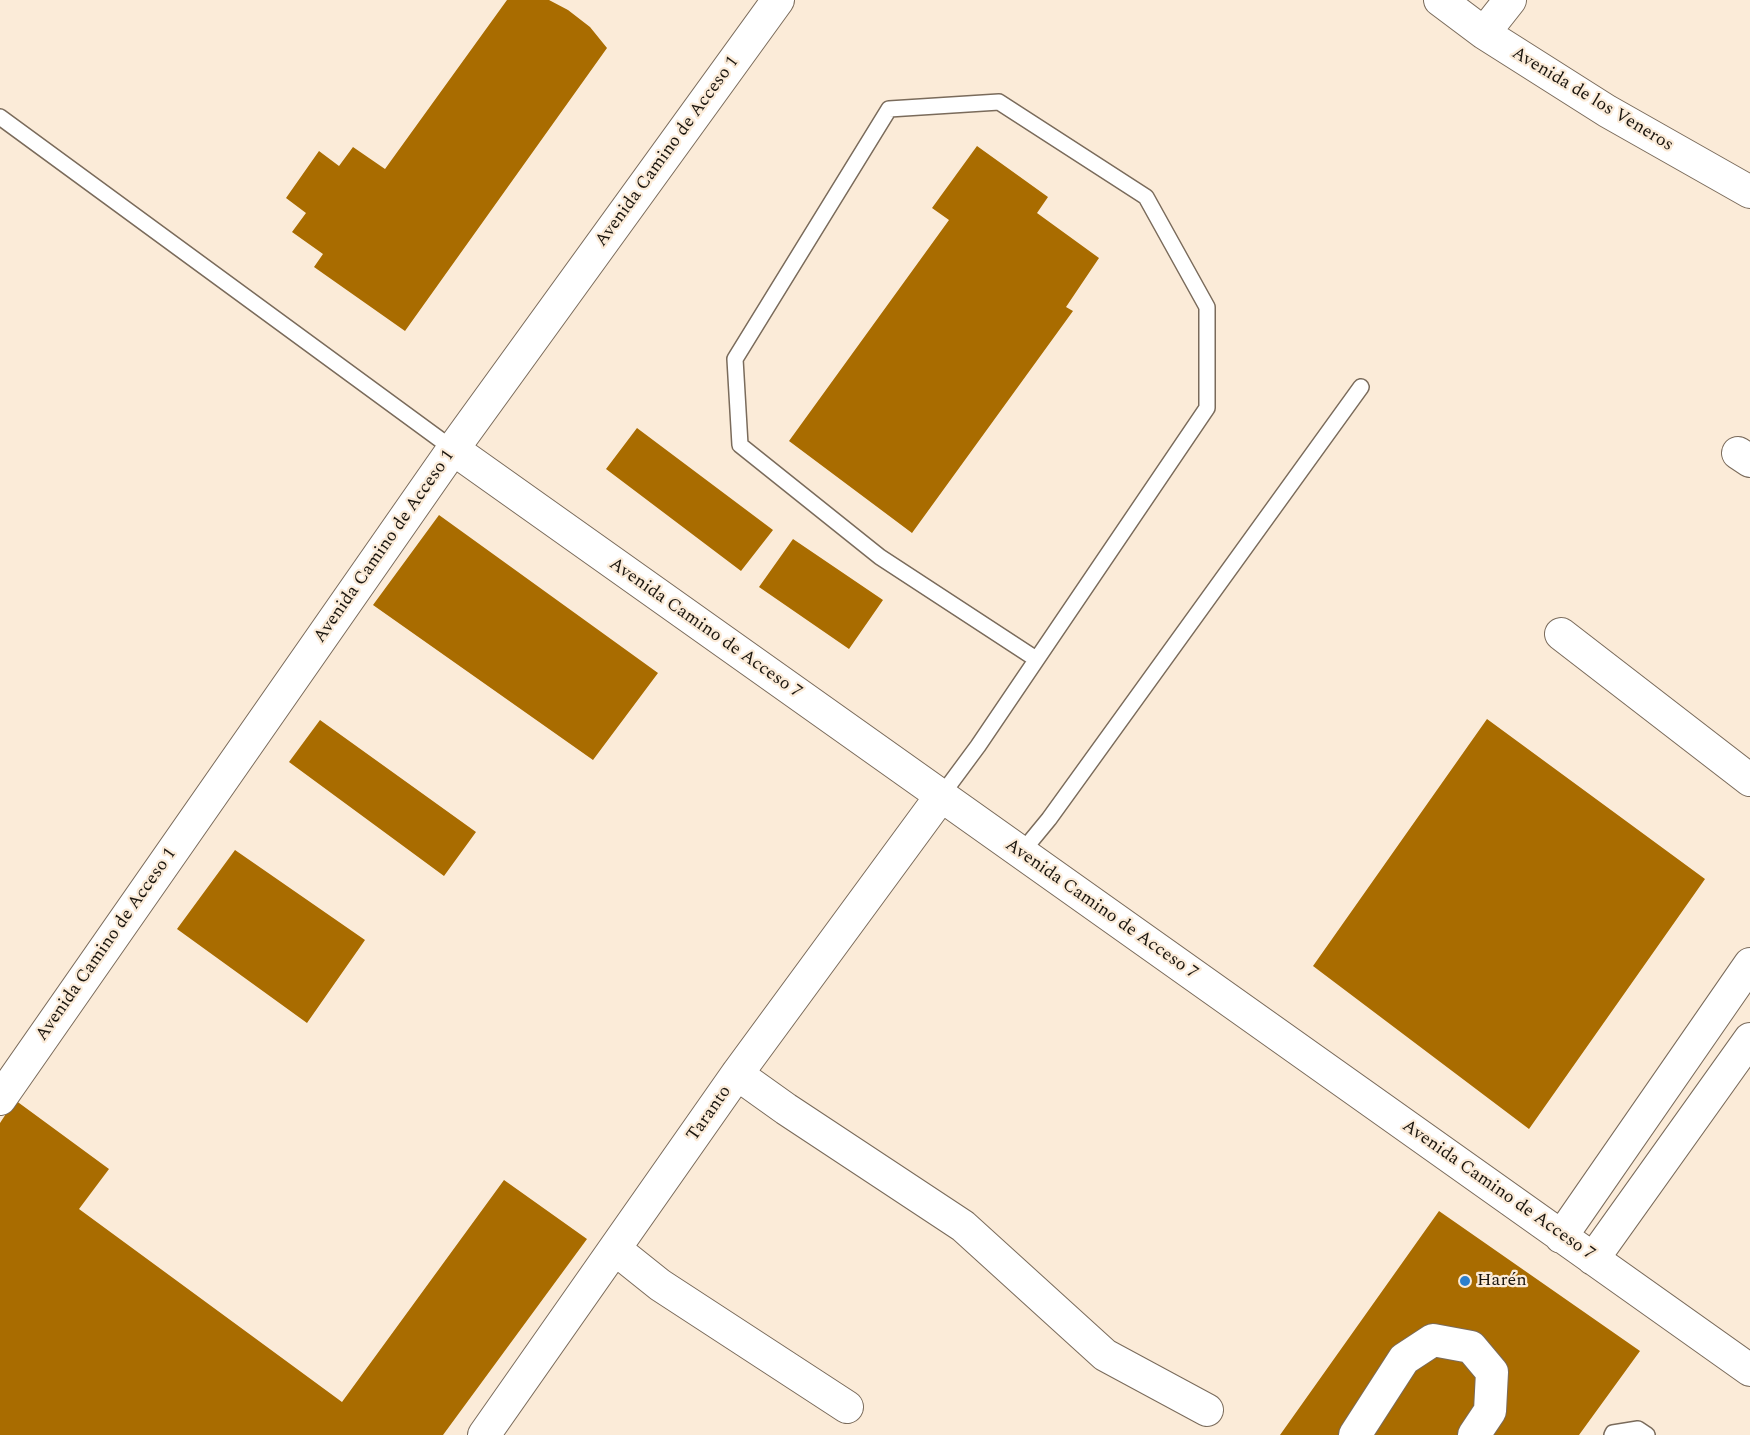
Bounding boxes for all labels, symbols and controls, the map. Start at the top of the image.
street label: Avenida de los Veneros [1507,43,1677,157]
street label: Avenida Camino de Acceso 1 [592,52,744,252]
street label: Avenida Camino de Acceso 1 [310,446,460,648]
street label: Avenida Camino de Acceso 7 [604,554,806,704]
street label: Avenida Camino de Acceso 7 [1000,835,1202,985]
street label: Avenida Camino de Acceso 1 [32,844,182,1046]
street label: Taranto [683,1082,737,1146]
street label: Avenida Camino de Acceso 7 [1397,1116,1599,1266]
place label: Harén [1477,1270,1527,1292]
marker: Harén [1458,1274,1472,1288]

